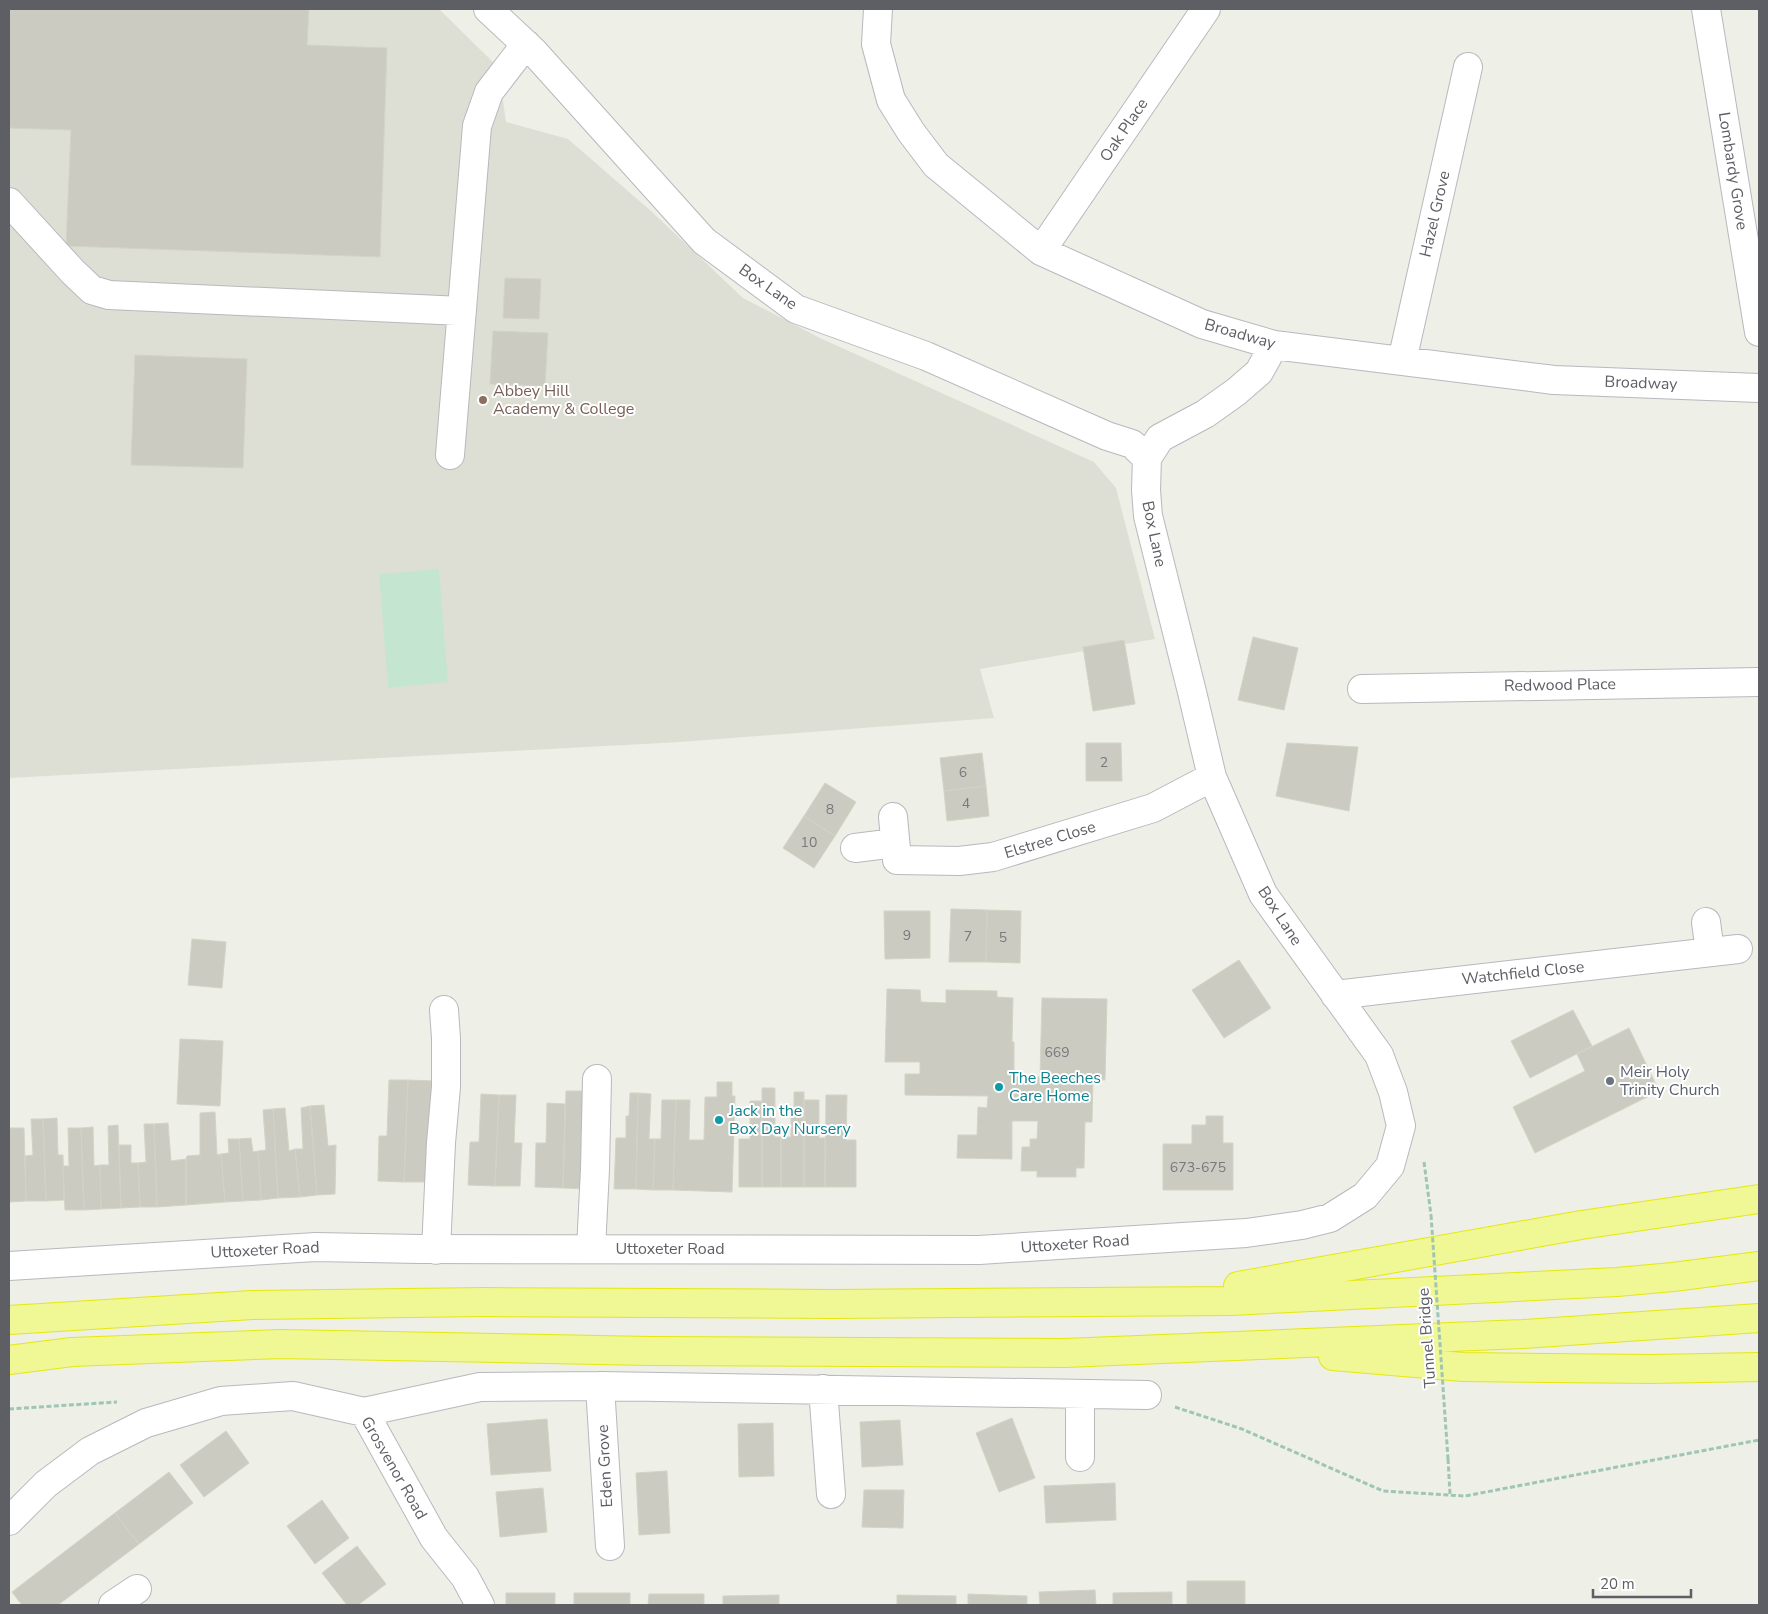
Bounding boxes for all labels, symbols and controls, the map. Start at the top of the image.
street label: Oak Place [1095,94,1153,166]
street label: Lombardy Grove [1713,111,1753,231]
street label: Hazel Grove [1414,169,1456,259]
street label: Box Lane [734,259,802,315]
street label: Broadway [1202,313,1279,355]
street label: Broadway [1604,371,1679,395]
place label: Abbey Hill Academy & College [493,380,634,420]
marker: Abbey Hill Academy & College [477,394,489,406]
street label: Box Lane [1136,499,1172,569]
street label: Redwood Place [1504,673,1616,697]
house number: 2 [1100,753,1108,772]
house number: 6 [959,763,967,782]
house number: 4 [962,794,970,813]
house number: 8 [826,800,834,819]
street label: Elstree Close [1002,816,1098,864]
house number: 10 [801,833,817,852]
street label: Box Lane [1253,882,1307,950]
house number: 9 [903,926,911,945]
house number: 7 [964,927,972,946]
house number: 5 [999,928,1007,947]
street label: Watchfield Close [1461,956,1585,990]
house number: 669 [1044,1043,1070,1062]
place label: Meir Holy Trinity Church [1620,1061,1720,1101]
place label: The Beeches Care Home [1009,1067,1101,1107]
marker: Meir Holy Trinity Church [1604,1075,1616,1087]
marker: The Beeches Care Home [993,1081,1005,1093]
place label: Jack in the Box Day Nursery [728,1100,852,1140]
marker: Jack in the Box Day Nursery [713,1114,725,1126]
house number: 673-675 [1170,1158,1226,1177]
street label: Uttoxeter Road [1020,1229,1130,1259]
street label: Uttoxeter Road [210,1236,320,1264]
street label: Uttoxeter Road [615,1238,725,1260]
street label: Tunnel Bridge [1413,1287,1441,1389]
street label: Grosvenor Road [356,1413,432,1523]
street label: Eden Grove [592,1424,618,1508]
scale bar [1593,1566,1690,1598]
text: 20 m [1600,1574,1635,1594]

